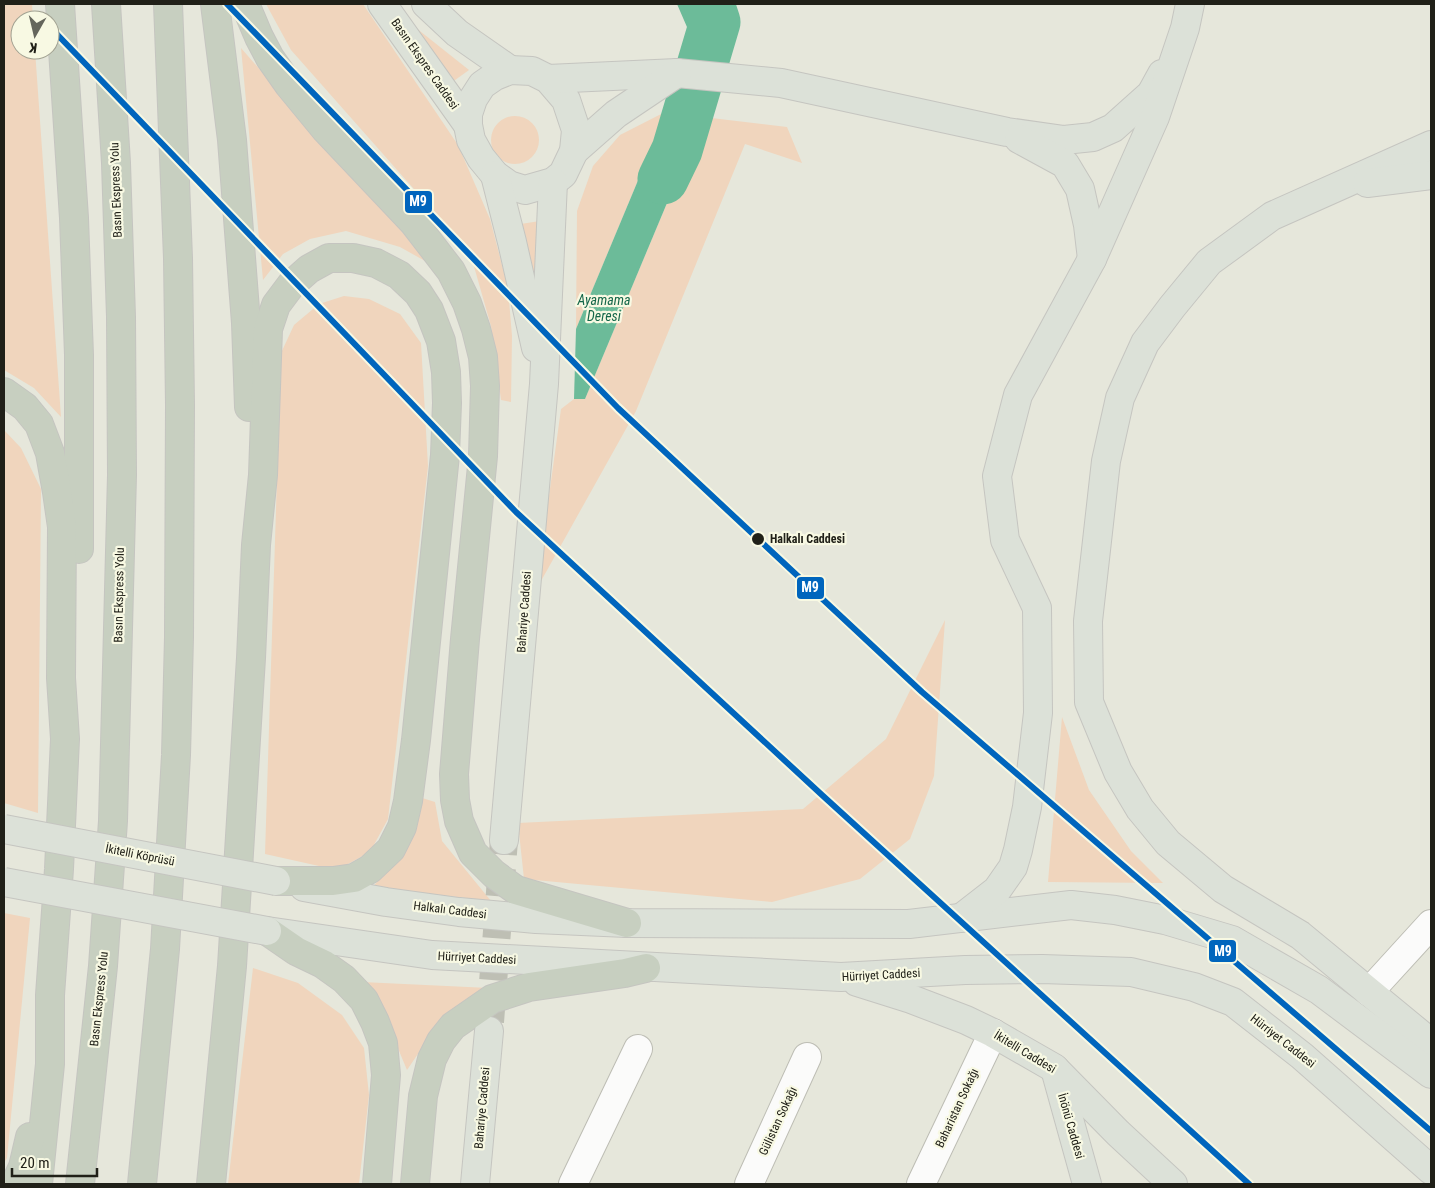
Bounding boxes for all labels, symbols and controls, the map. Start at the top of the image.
north arrow [10,10,60,60]
street label: Basın Ekspres Caddesi [388,16,462,112]
text: K [28,39,38,56]
street label: Basın Ekspress Yolu [107,142,125,238]
line badge: M9 [404,190,433,214]
text: M9 [409,193,427,209]
water label: Ayamama Deresi [576,292,631,324]
marker: Halkalı Caddesi [750,531,766,547]
place label: Halkalı Caddesi [770,532,845,546]
street label: Basın Ekspress Yolu [111,547,127,643]
street label: Bahariye Caddesi [514,571,534,653]
line badge: M9 [796,576,825,600]
text: M9 [801,579,819,595]
street label: İkitelli Köprüsü [104,840,176,869]
street label: Halkalı Caddesi [413,899,487,921]
line badge: M9 [1208,939,1237,963]
text: M9 [1214,943,1232,959]
street label: Hürriyet Caddesi [437,949,517,967]
street label: Basın Ekspress Yolu [87,951,111,1047]
street label: Hürriyet Caddesi [841,966,921,984]
street label: Hürriyet Caddesi [1248,1011,1318,1071]
street label: İkitelli Caddesi [992,1027,1059,1076]
street label: Baharistan Sokağı [933,1066,981,1150]
street label: Bahariye Caddesi [471,1067,493,1149]
street label: Gülistan Sokağı [756,1085,800,1157]
street label: İnönü Caddesi [1055,1091,1088,1160]
scale bar [12,1146,98,1178]
text: 20 m [20,1154,50,1172]

